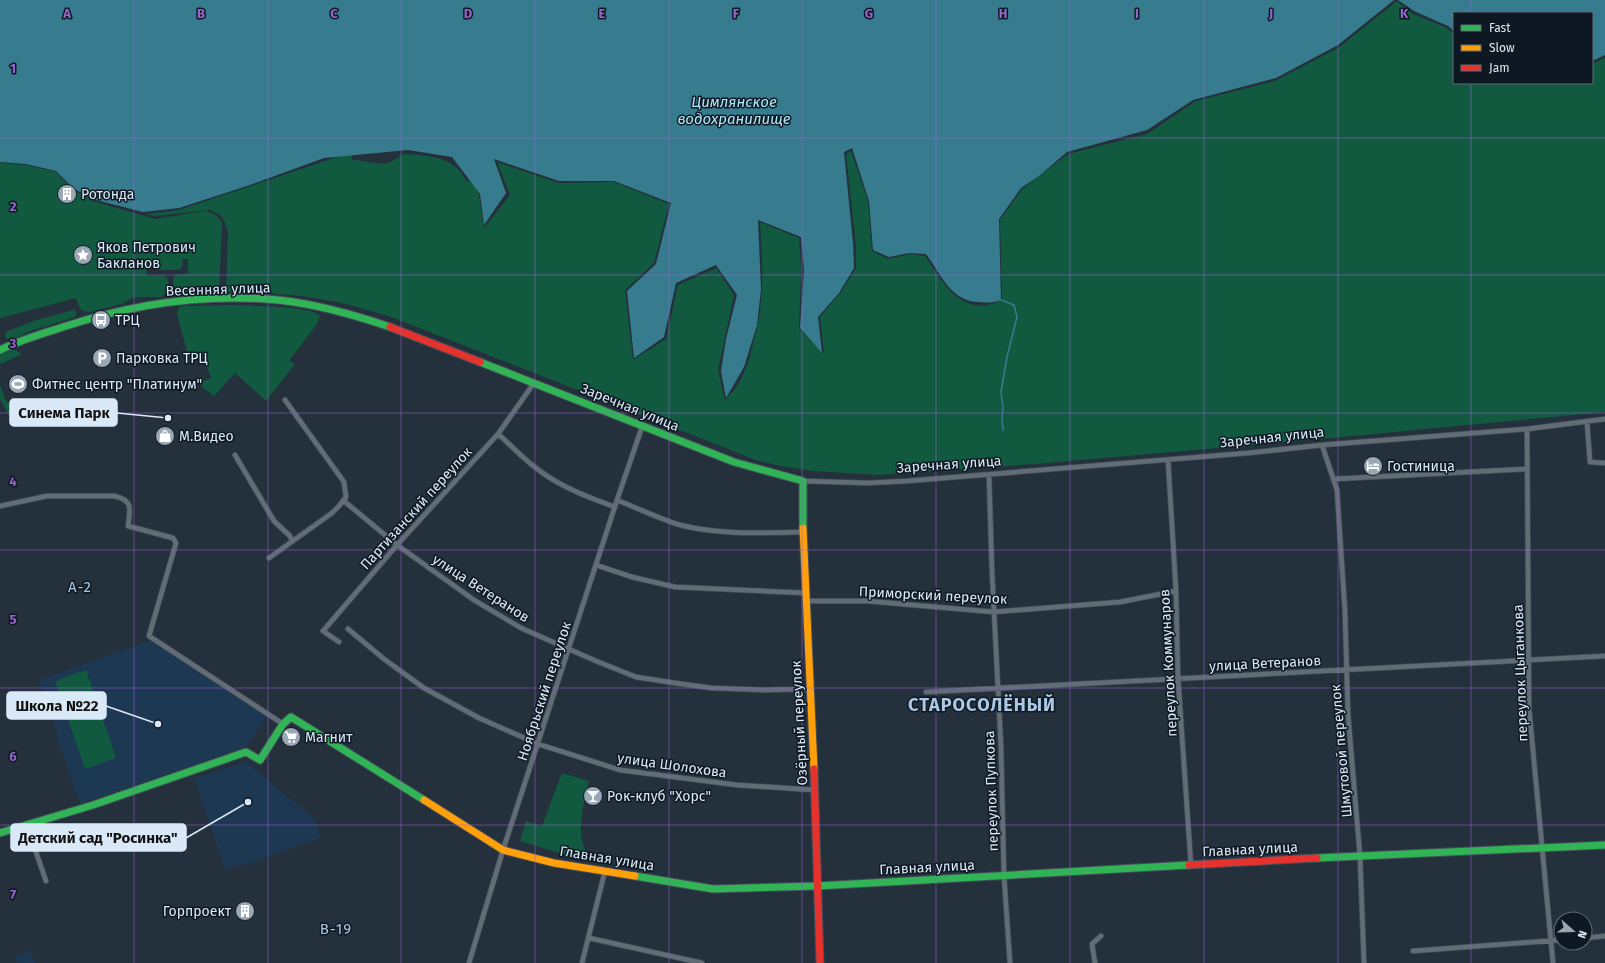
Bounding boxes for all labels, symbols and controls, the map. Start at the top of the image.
text: A [62,6,71,21]
text: B [197,6,205,21]
text: C [330,6,338,21]
text: D [464,6,473,21]
text: E [599,6,606,21]
text: F [733,6,740,21]
text: G [865,6,873,21]
text: H [999,6,1007,21]
text: I [1135,6,1139,21]
text: J [1268,6,1273,21]
text: K [1400,6,1409,21]
legend [1453,12,1593,84]
text: Fast [1489,21,1511,35]
text: Slow [1489,41,1515,55]
text: 1 [10,61,16,76]
text: Jam [1489,61,1509,75]
water label: Цимлянское водохранилище [677,93,791,128]
building icon: Ротонда [56,183,78,205]
place label: Ротонда [81,186,134,203]
text: 2 [10,199,17,214]
place label: Яков Петрович Бакланов [97,239,196,272]
place icon: Яков Петрович Бакланов [72,244,94,266]
street label: Весенняя улица [165,279,271,300]
bus stop icon: ТРЦ [90,309,112,331]
place label: ТРЦ [115,312,140,329]
text: 3 [9,336,17,351]
parking icon: Парковка ТРЦ [91,347,113,369]
place label: Парковка ТРЦ [116,350,208,367]
sports icon: Фитнес центр "Платинум" [7,373,29,395]
place label: Фитнес центр "Платинум" [32,376,202,393]
street label: Заречная улица [578,380,682,435]
callout: Синема Парк [10,399,117,426]
text: Синема Парк [18,404,111,422]
street label: Заречная улица [1219,424,1325,451]
shop icon: М.Видео [154,425,176,447]
place label: М.Видео [179,428,234,445]
street label: Партизанский переулок [357,443,476,573]
street label: Заречная улица [896,452,1002,477]
hotel icon: Гостиница [1362,455,1384,477]
place label: Гостиница [1387,458,1455,475]
text: 4 [9,474,17,489]
street label: улица Ветеранов [429,551,533,626]
district label: А-2 [68,578,92,596]
street label: Приморский переулок [858,583,1008,608]
street label: переулок Коммунаров [1156,589,1181,737]
street label: переулок Цыганкова [1510,604,1531,742]
text: 5 [10,612,17,627]
street label: Ноябрьский переулок [514,619,575,763]
street label: улица Ветеранов [1209,652,1322,675]
street label: Озёрный переулок [788,659,811,786]
street label: Шмутовой переулок [1327,683,1356,818]
callout: Школа №22 [7,692,106,719]
district label: СТАРОCОЛЁНЫЙ [908,693,1056,716]
text: Школа №22 [15,697,99,715]
supermarket icon: Магнит [280,726,302,748]
place label: Магнит [305,729,353,746]
street label: переулок Пупкова [981,730,1002,852]
text: 6 [9,749,17,764]
street label: улица Шолохова [616,749,728,782]
bar icon: Рок-клуб "Хорс" [582,785,604,807]
place label: Рок-клуб "Хорс" [607,788,711,805]
callout: Детский сад "Росинка" [11,824,186,851]
text: Детский сад "Росинка" [17,829,178,847]
street label: Главная улица [1202,839,1298,860]
street label: Главная улица [558,843,655,874]
street label: Главная улица [879,857,975,878]
text: 7 [10,887,16,902]
building icon: Горпроект [234,900,256,922]
place label: Горпроект [163,903,232,920]
north arrow [1553,911,1593,951]
district label: В-19 [320,920,352,938]
text: N [1575,929,1589,940]

